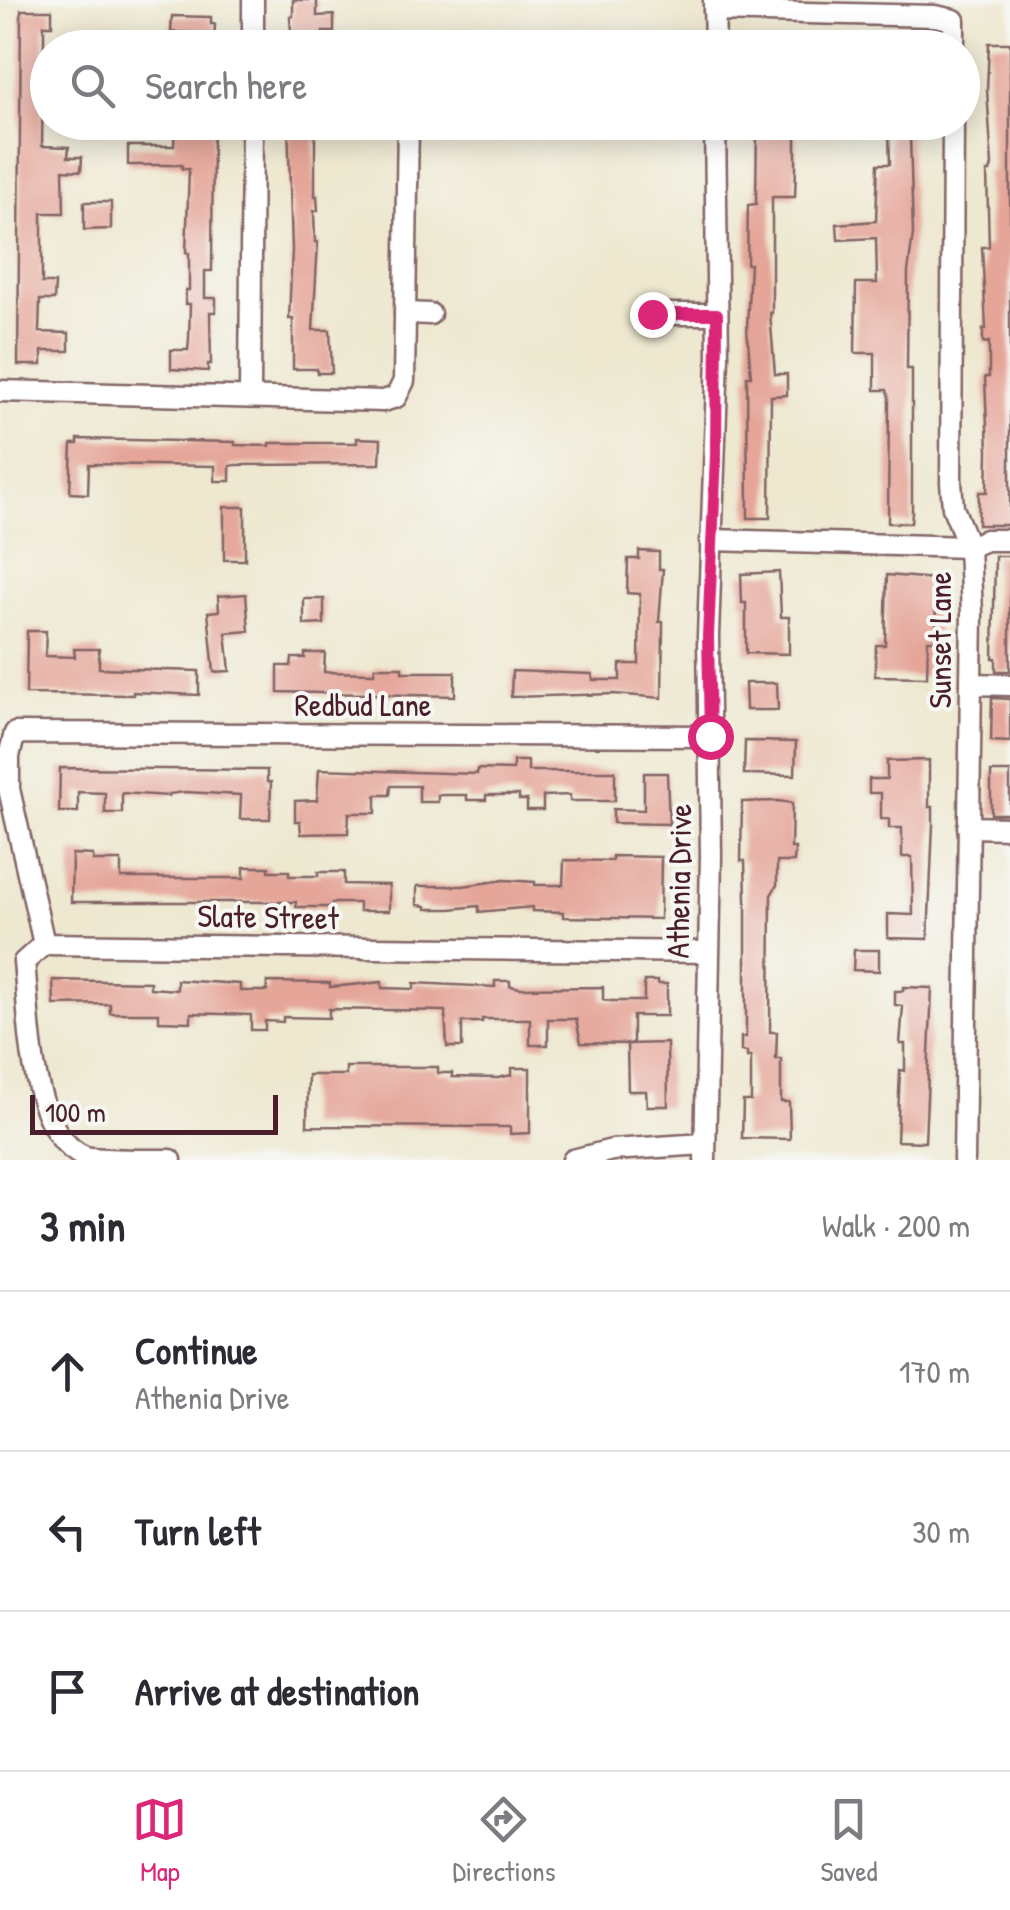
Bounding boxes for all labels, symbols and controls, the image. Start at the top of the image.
search box [30,30,980,140]
icon: search [65,58,120,113]
text: Search here [145,59,307,111]
route end [630,292,676,338]
street label: Sunset Lane [918,571,961,709]
street label: Redbud Lane [294,683,432,726]
route start [688,714,734,760]
street label: Athenia Drive [656,803,701,959]
street label: Slate Street [197,894,340,939]
scale bar [30,1090,278,1134]
text: 100 m [45,1093,106,1131]
text: 3 min [40,1197,125,1254]
text: Walk · 200 m [822,1204,970,1247]
text: Continue [135,1324,257,1376]
icon: ahead [40,1344,95,1399]
text: 170 m [899,1350,970,1393]
text: Athenia Drive [135,1376,290,1419]
icon: left [40,1504,95,1559]
text: Turn left [135,1505,260,1557]
text: 30 m [912,1510,970,1553]
icon: arrive [40,1664,95,1719]
text: Arrive at destination [135,1665,419,1717]
tab: Map [132,1792,187,1890]
tab: Directions [452,1792,555,1890]
tab: Saved [820,1792,878,1890]

